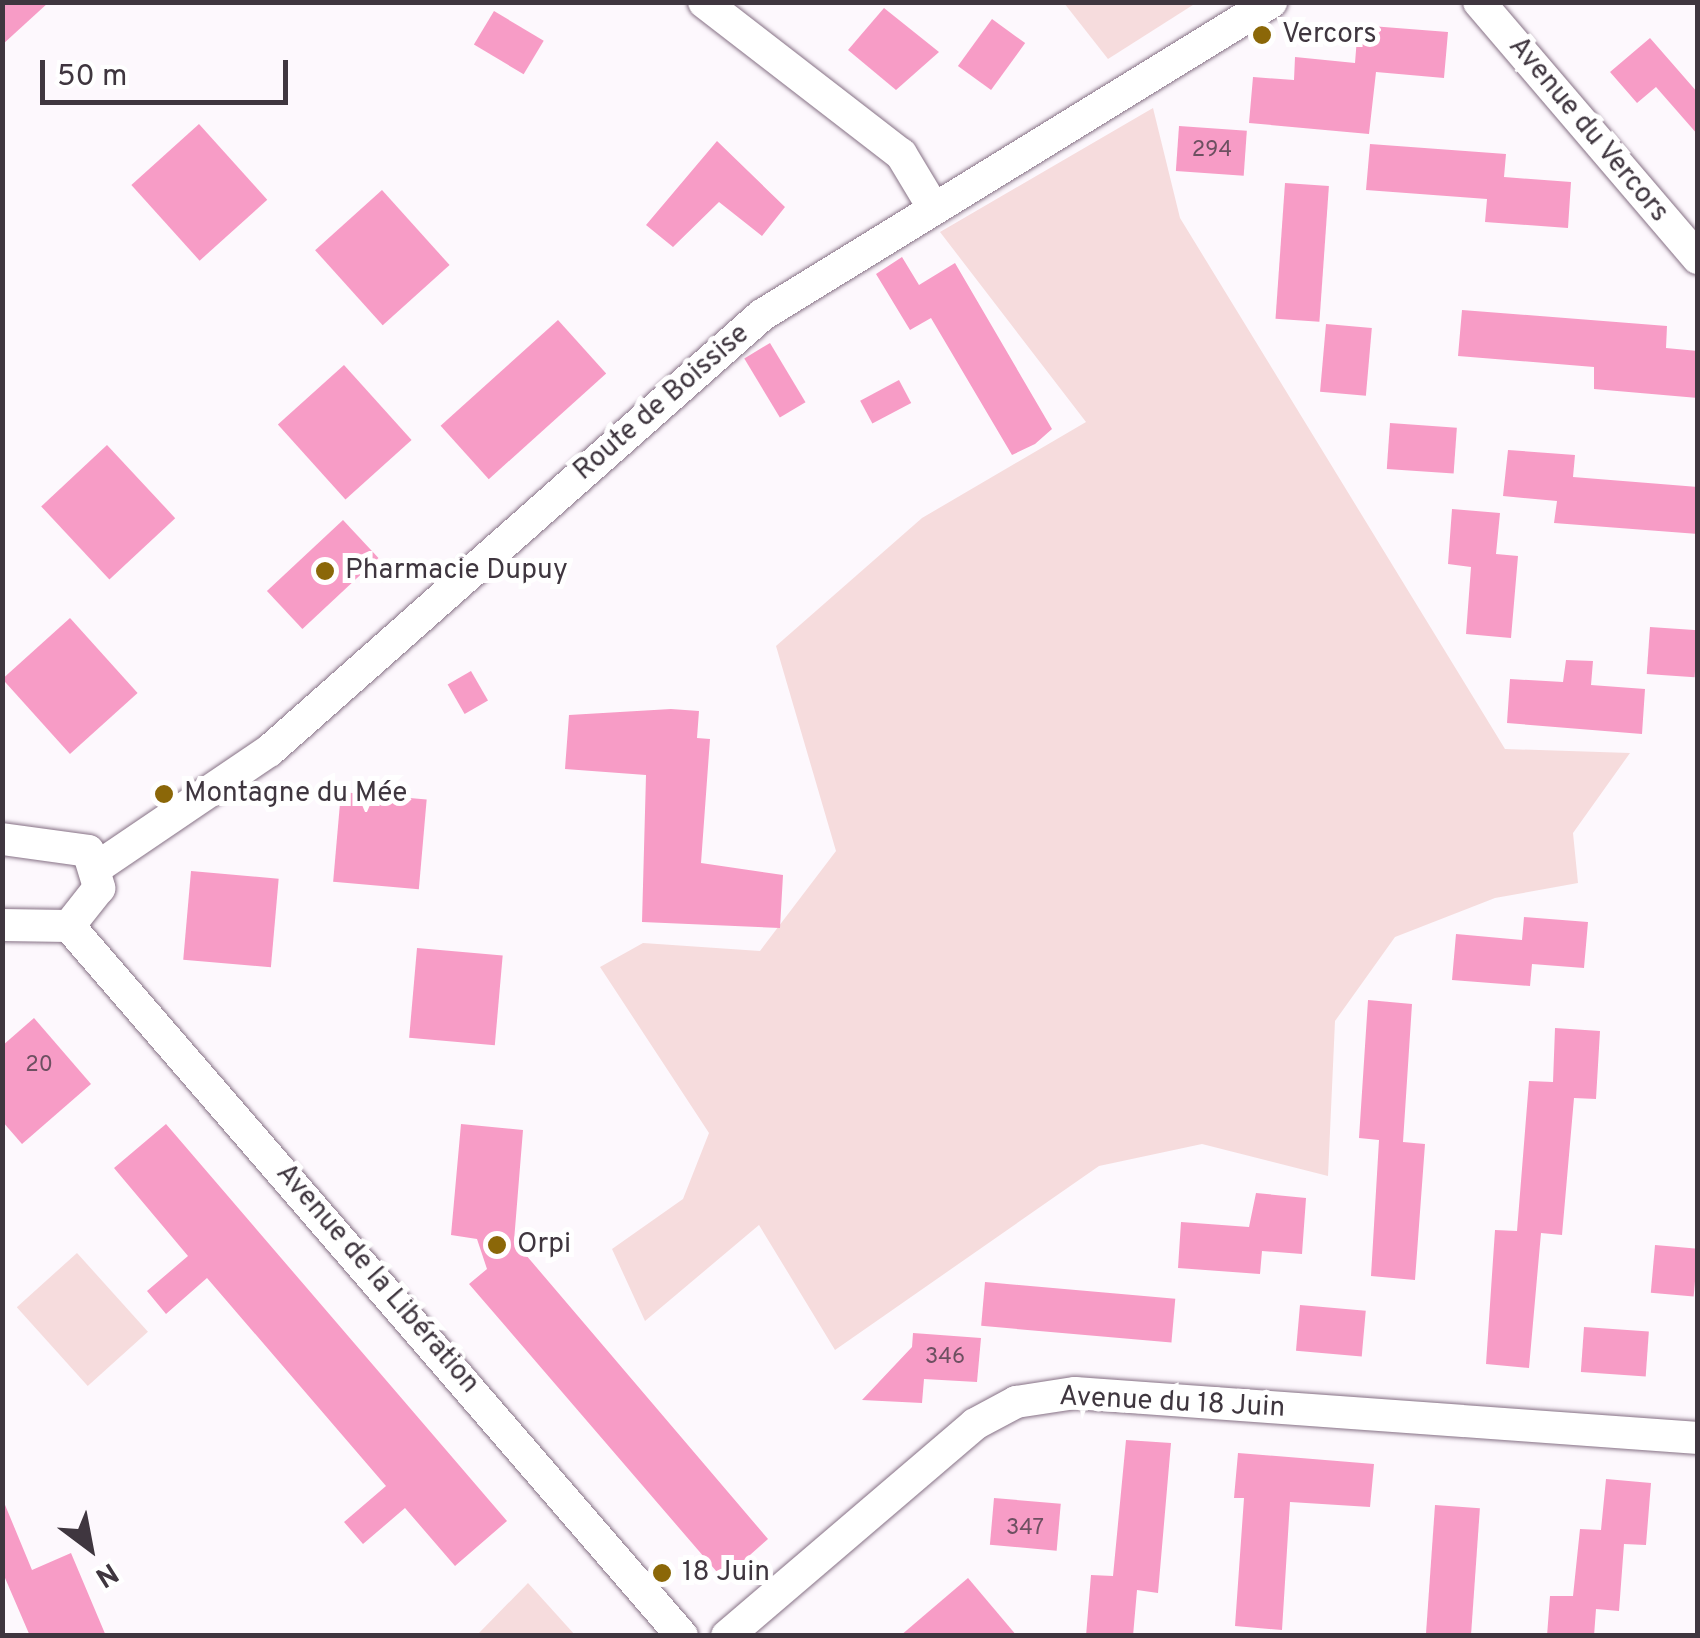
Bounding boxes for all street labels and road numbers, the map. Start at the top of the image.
street label: Avenue du Vercors [1500,30,1676,230]
street label: Route de Boissise [567,318,757,488]
street label: Avenue de la Libération [268,1157,486,1401]
street label: Avenue du 18 Juin [1058,1380,1286,1426]

